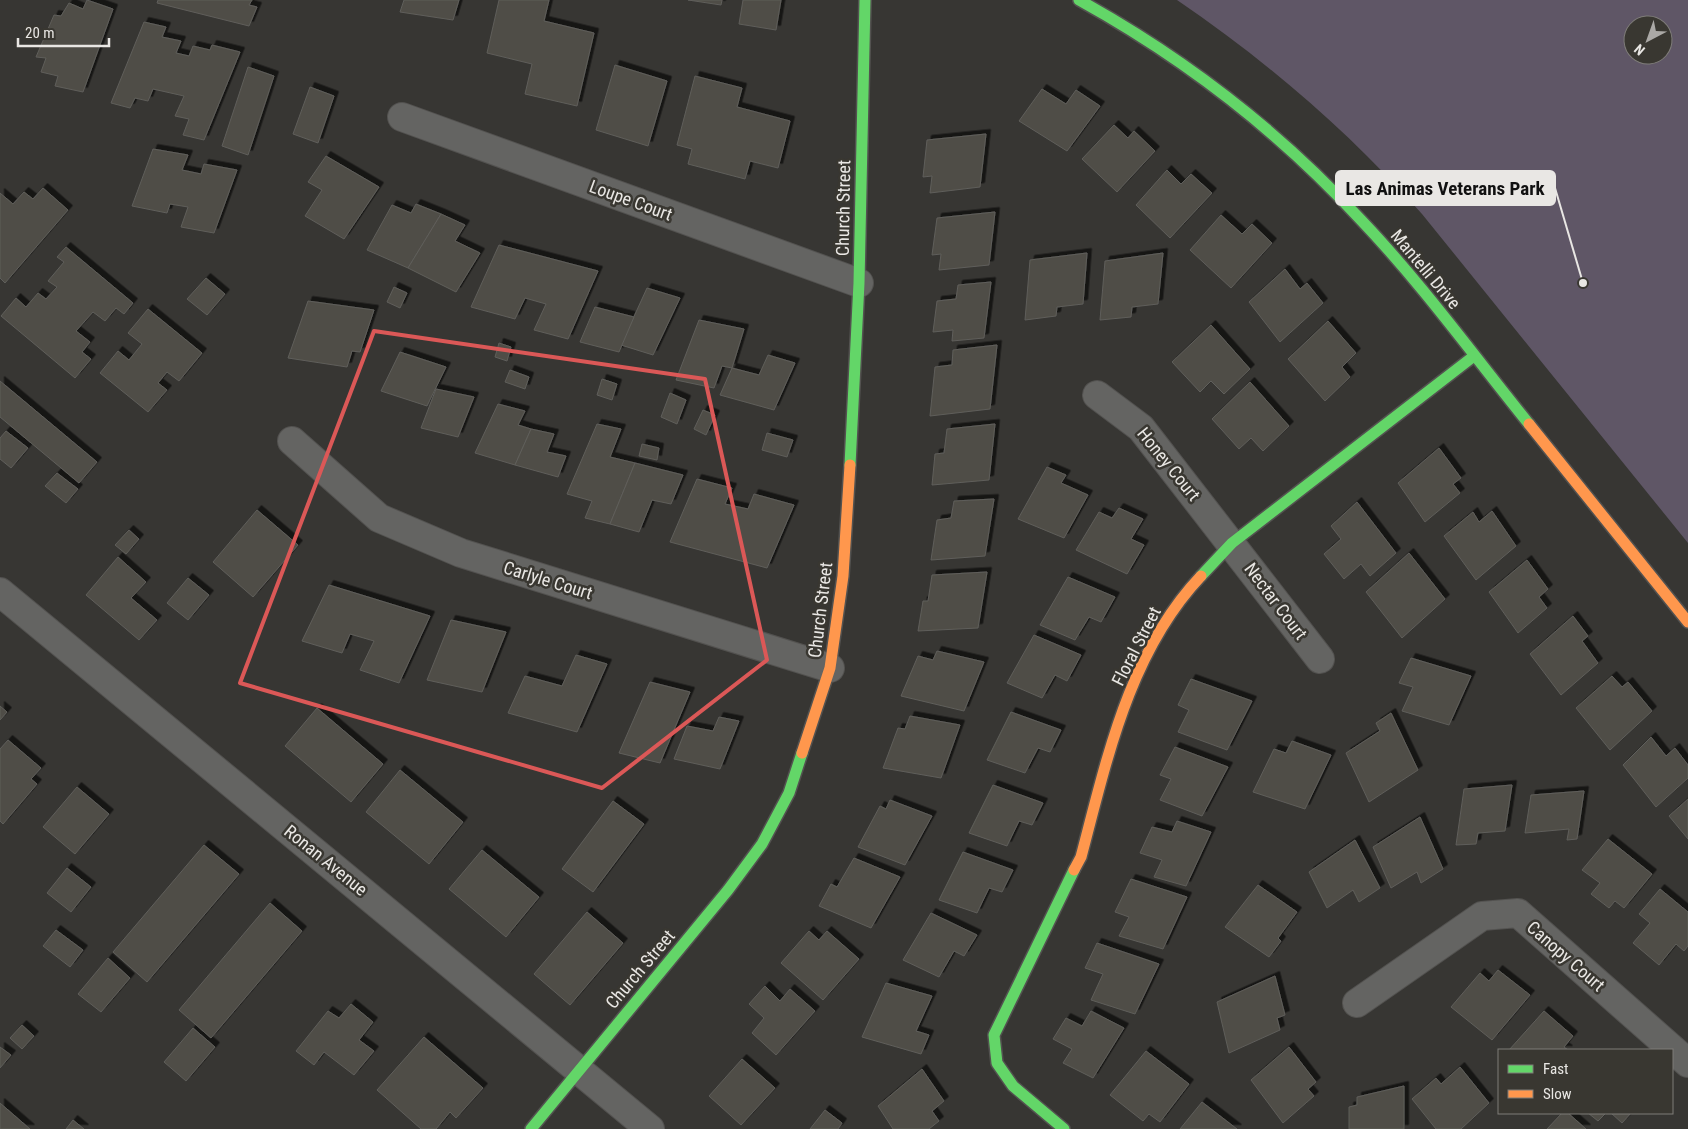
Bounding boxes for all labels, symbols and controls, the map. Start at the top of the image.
scale bar [18,15,109,47]
north arrow [1623,15,1673,65]
text: 20 m [25,24,55,42]
text: N [1631,41,1648,59]
street label: Church Street [832,160,854,256]
callout: Las Animas Veterans Park [1336,171,1555,205]
street label: Loupe Court [587,175,675,225]
text: Las Animas Veterans Park [1345,177,1545,200]
street label: Mantelli Drive [1387,225,1465,313]
street label: Honey Court [1133,423,1205,505]
street label: Carlyle Court [501,557,595,603]
street label: Nectar Court [1240,558,1312,644]
street label: Church Street [804,561,836,659]
street label: Floral Street [1107,603,1165,689]
street label: Ronan Avenue [280,820,372,900]
street label: Canopy Court [1523,917,1609,995]
street label: Church Street [601,925,679,1013]
legend [1498,1049,1673,1114]
text: Fast [1543,1060,1568,1078]
text: Slow [1543,1085,1572,1103]

